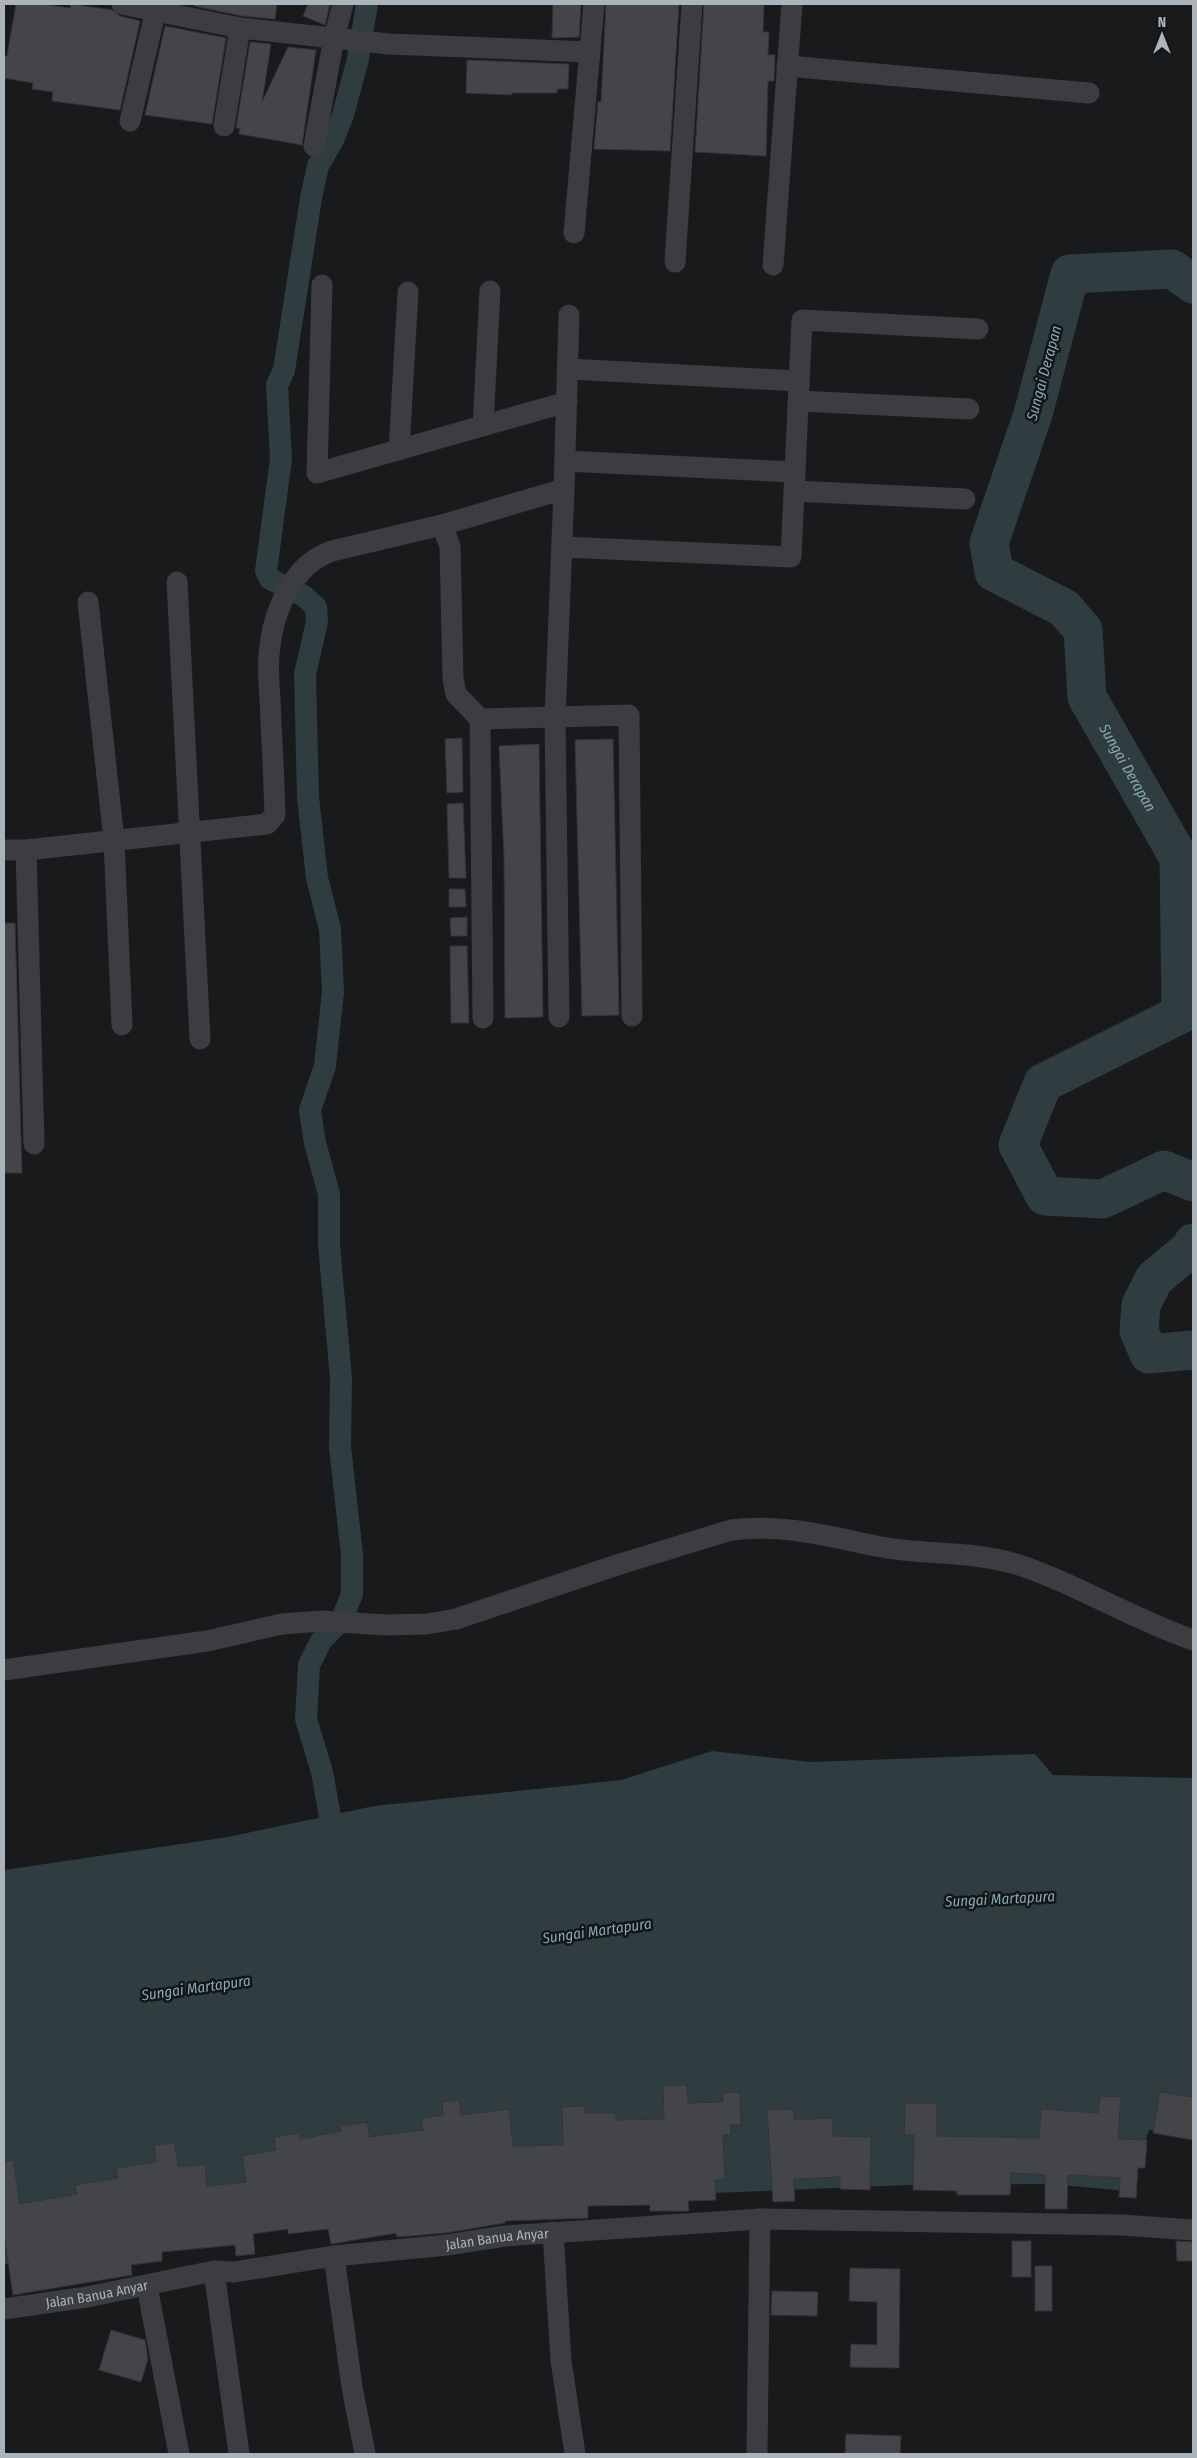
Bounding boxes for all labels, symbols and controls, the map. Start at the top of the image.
north arrow [1137,10,1187,60]
text: N [1158,14,1166,31]
water label: Sungai Derapan [1022,323,1065,424]
water label: Sungai Derapan [1095,720,1160,815]
water label: Sungai Martapura [944,1887,1056,1911]
water label: Sungai Martapura [540,1914,653,1948]
water label: Sungai Martapura [139,1971,252,2005]
street label: Jalan Banua Anyar [445,2225,549,2254]
street label: Jalan Banua Anyar [45,2277,150,2312]

